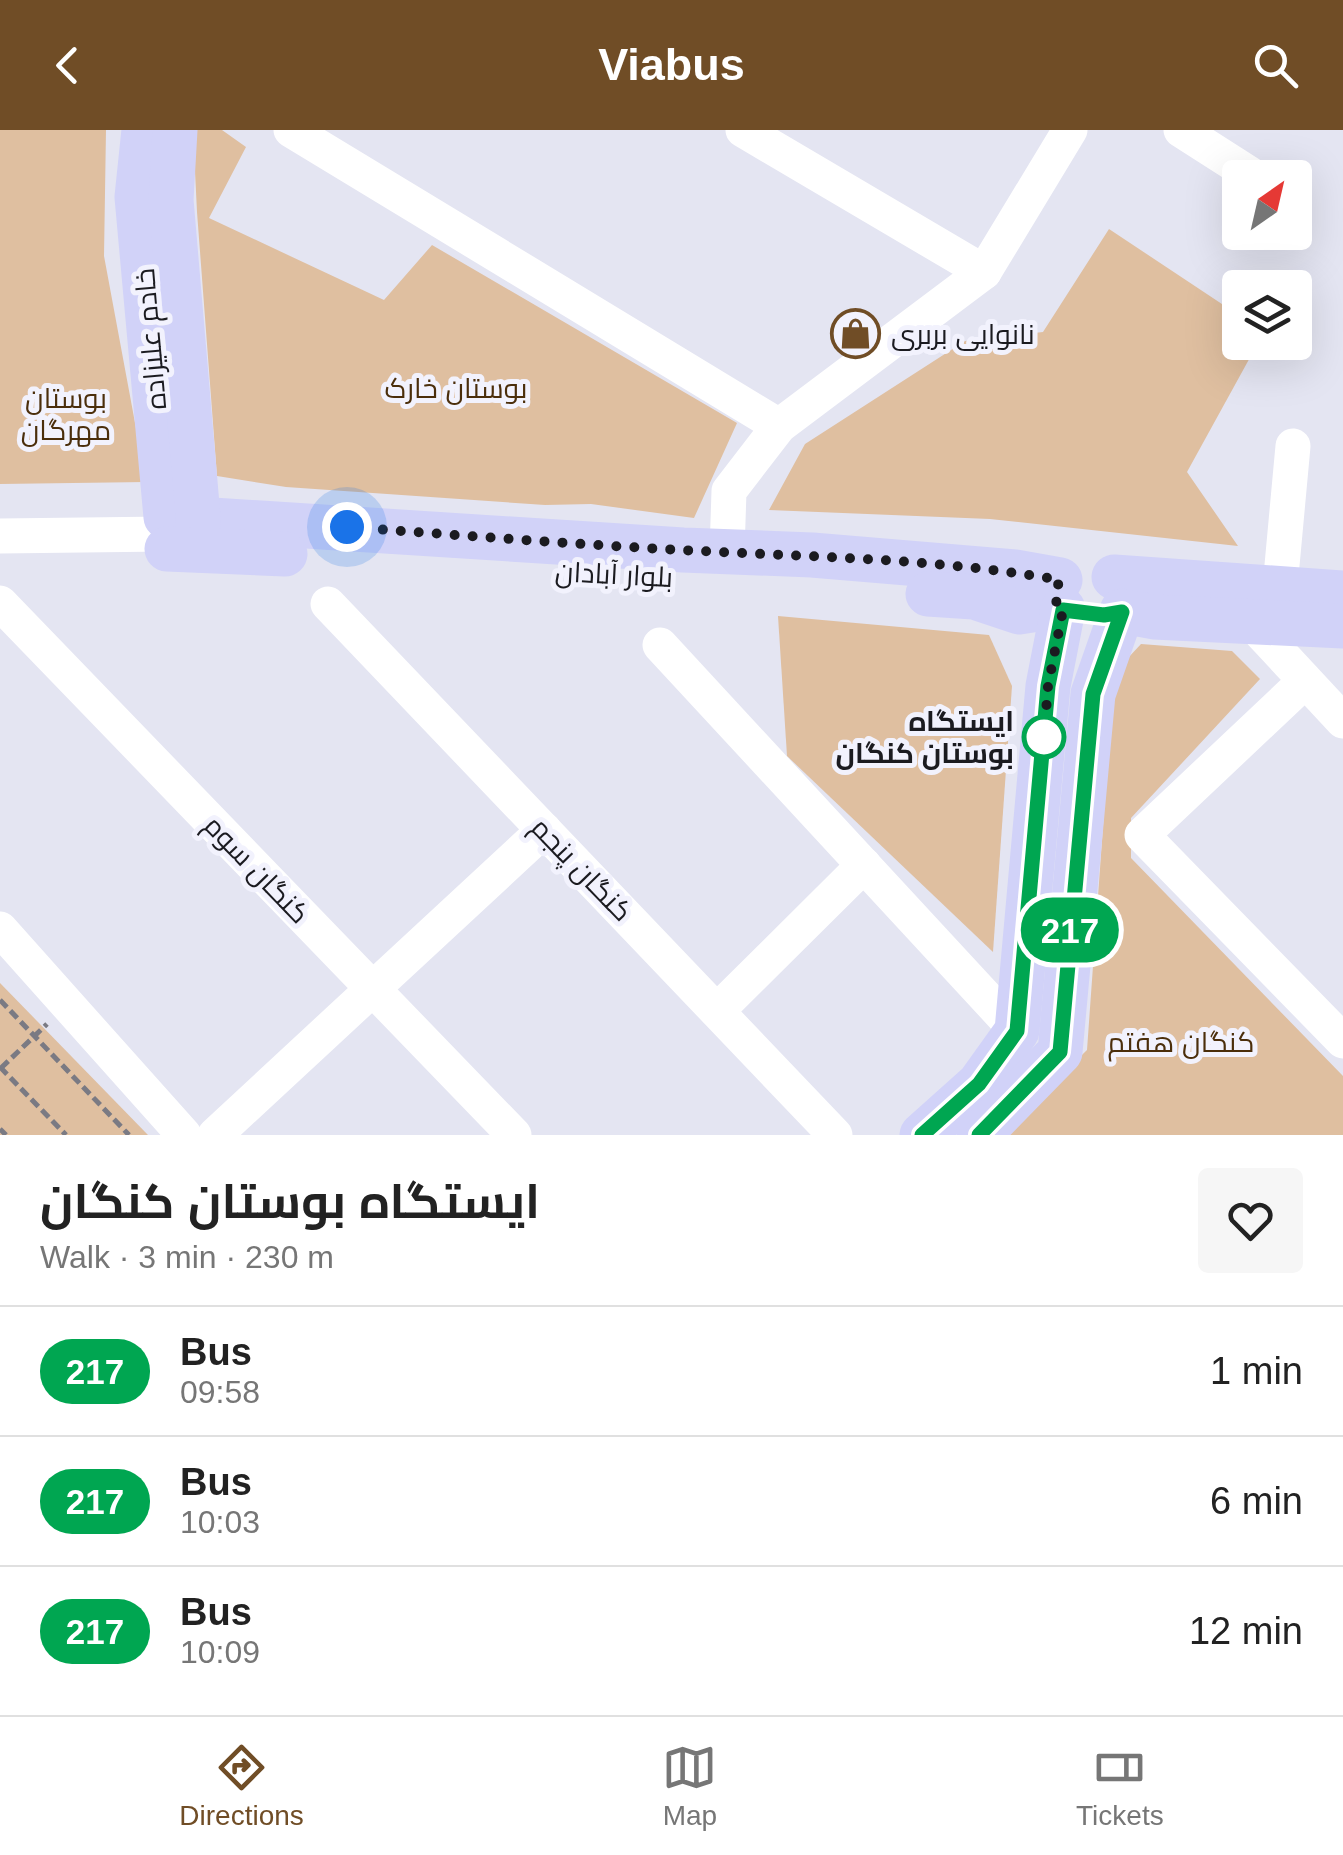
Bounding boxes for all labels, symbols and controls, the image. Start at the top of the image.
icon: back [40,38,95,93]
icon: search [1248,38,1303,93]
text: Viabus [598,39,745,90]
north arrow [1222,160,1312,250]
map controls [1222,160,1312,360]
street label: خادم علیزاده [129,267,176,411]
button: layers [1222,270,1312,360]
shop icon: نانوایی بربری [830,308,882,360]
place label: نانوایی بربری [891,319,1035,351]
park label: بوستان خارک [385,373,527,405]
park label: بوستان مهرگان [21,383,111,447]
your location [322,502,372,552]
street label: بلوار آبادان [554,556,674,594]
place label: ایستگاه بوستان کنگان [836,706,1014,770]
marker: ایستگاه بوستان کنگان [1023,716,1065,758]
street label: کنگان سوم [195,809,315,932]
street label: کنگان پنجم [522,811,638,930]
line badge: 217 [1012,898,1128,962]
text: 217 [1041,911,1099,950]
park label: کنگان هفتم [1107,1027,1255,1062]
button: heart [1198,1168,1303,1273]
text: ایستگاه بوستان کنگان [40,1175,540,1228]
text: Walk · 3 min · 230 m [40,1239,334,1275]
text: Bus [180,1331,252,1373]
text: 1 min [1210,1350,1303,1392]
text: 217 [66,1352,124,1391]
text: 09:58 [180,1374,260,1410]
text: Bus [180,1461,252,1503]
text: 6 min [1210,1480,1303,1522]
text: 217 [66,1482,124,1521]
text: 10:03 [180,1504,260,1540]
text: Bus [180,1591,252,1633]
text: 12 min [1189,1610,1303,1652]
text: 217 [66,1612,124,1651]
text: 10:09 [180,1634,260,1670]
tab: Directions [179,1740,304,1832]
tab: Map [662,1740,717,1832]
tab: Tickets [1076,1740,1164,1832]

